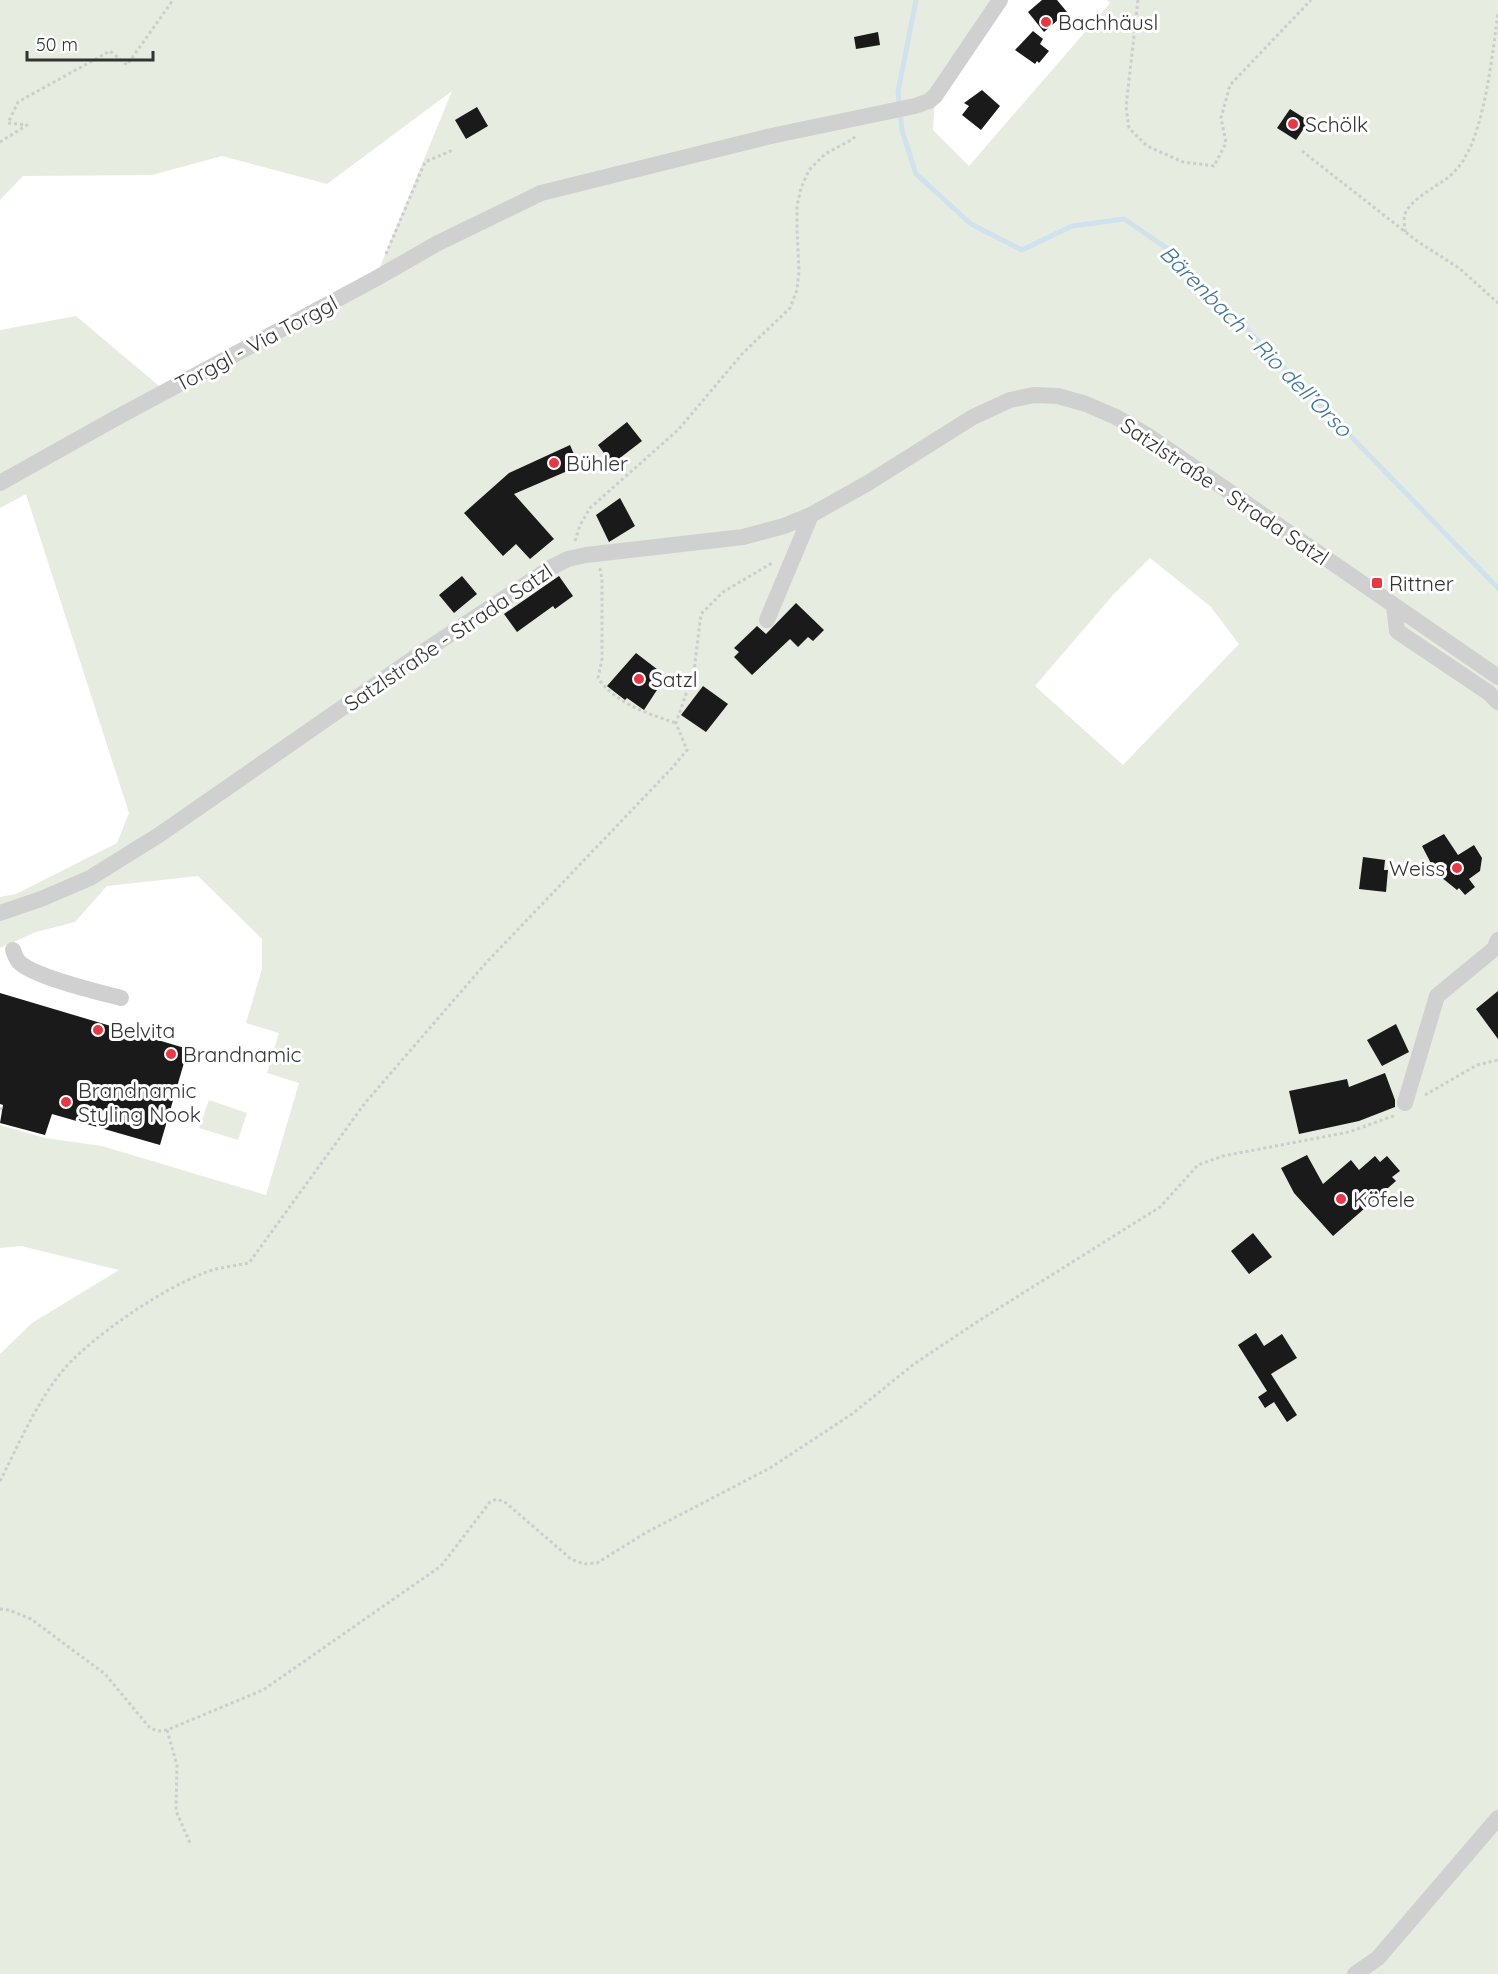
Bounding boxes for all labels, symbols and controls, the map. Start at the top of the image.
place label: Bachhäusl [1058,9,1158,35]
marker: Bachhäusl [1039,15,1053,29]
scale bar [27,24,153,62]
text: 50 m [36,33,78,56]
place label: Schölk [1305,111,1368,137]
marker: Schölk [1286,117,1300,131]
water label: Bärenbach - Rio dell’Orso [1154,239,1359,444]
street label: Torggl - Via Torggl [170,289,342,397]
street label: Satzlstraße - Strada Satzl [1116,412,1334,570]
place label: Bühler [566,450,628,476]
marker: Bühler [547,456,561,470]
street label: Satzlstraße - Strada Satzl [339,558,557,716]
place label: Rittner [1389,570,1454,596]
marker: Rittner [1370,576,1384,590]
place label: Satzl [651,666,698,692]
marker: Satzl [632,672,646,686]
place label: Weiss [1389,855,1445,881]
marker: Weiss [1450,861,1464,875]
place label: Belvita [110,1017,175,1043]
marker: Belvita [91,1023,105,1037]
place label: Brandnamic [183,1041,302,1067]
marker: Brandnamic [164,1047,178,1061]
place label: Brandnamic Styling Nook [78,1077,201,1127]
marker: Brandnamic Styling Nook [59,1095,73,1109]
place label: Köfele [1353,1186,1415,1212]
marker: Köfele [1334,1192,1348,1206]

